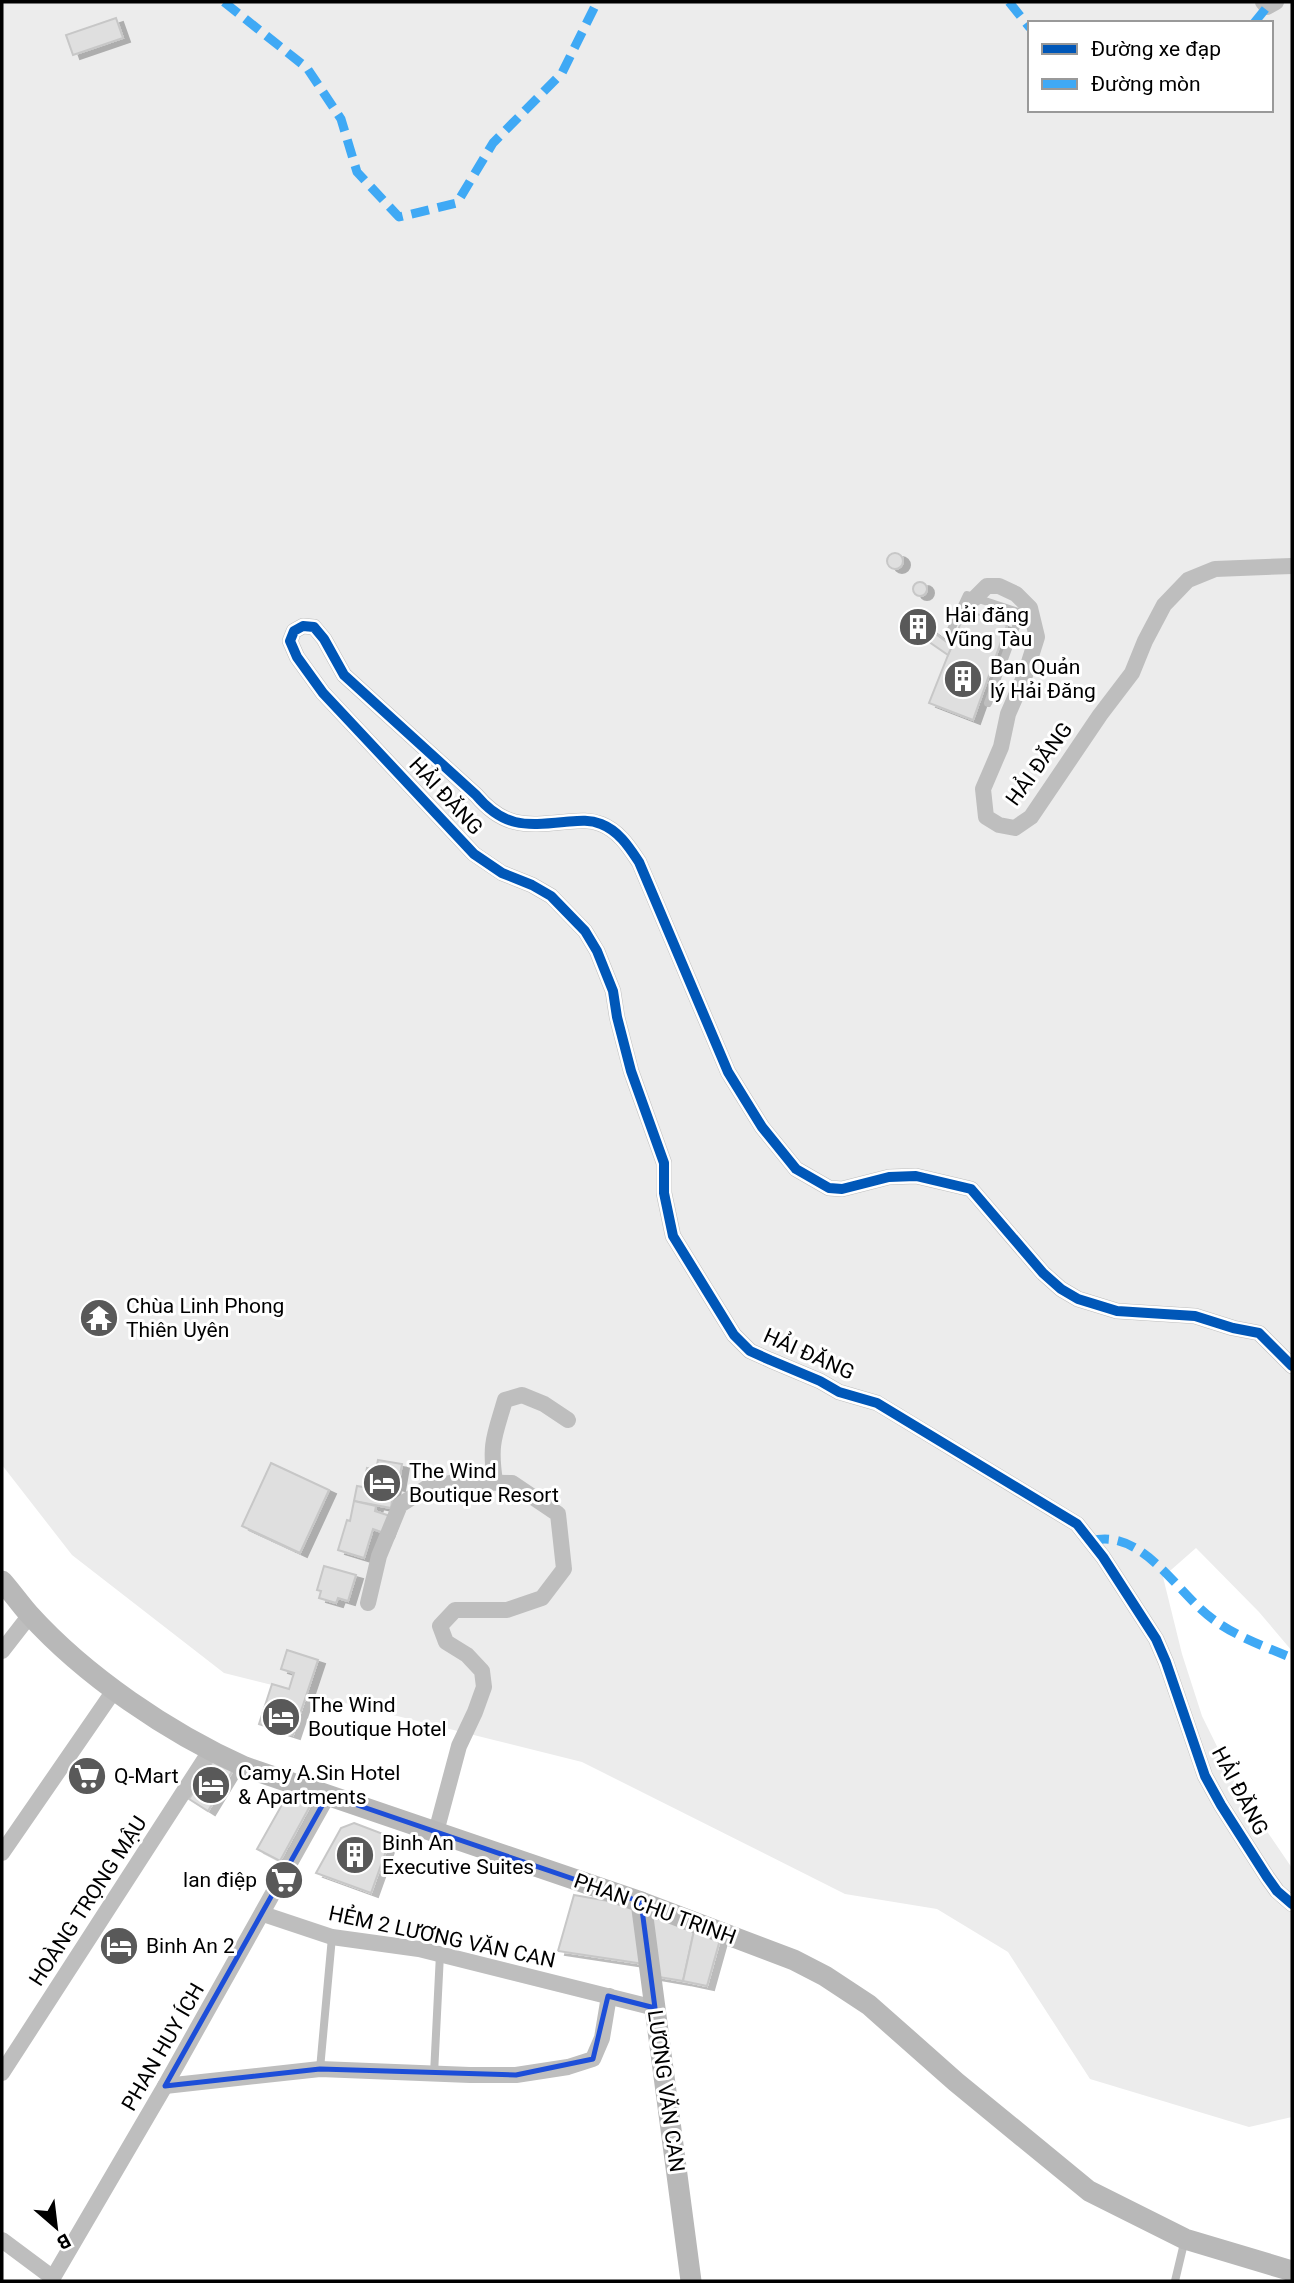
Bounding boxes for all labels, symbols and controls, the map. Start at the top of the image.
legend [1028,21,1273,112]
text: Đường xe đạp [1091,37,1221,61]
text: Đường mòn [1091,72,1201,96]
place label: Hải đăng Vũng Tàu [945,603,1032,651]
building icon: Hải đăng Vũng Tàu [897,606,939,648]
place label: Ban Quản lý Hải Đăng [990,655,1096,703]
building icon: Ban Quản lý Hải Đăng [942,658,984,700]
street label: HẢI ĐĂNG [1000,717,1077,810]
street label: HẢI ĐĂNG [404,752,488,840]
place label: Chùa Linh Phong Thiên Uyên [126,1294,284,1342]
temple icon: Chùa Linh Phong Thiên Uyên [78,1297,120,1339]
street label: HẢI ĐĂNG [760,1322,858,1385]
place label: The Wind Boutique Resort [409,1459,559,1507]
hotel icon: The Wind Boutique Resort [361,1462,403,1504]
place label: The Wind Boutique Hotel [308,1693,447,1741]
hotel icon: The Wind Boutique Hotel [260,1696,302,1738]
street label: HẢI ĐĂNG [1207,1742,1274,1839]
supermarket icon: Q-Mart [66,1755,108,1797]
place label: Camy A.Sin Hotel & Apartments [238,1761,400,1809]
place label: Q-Mart [114,1764,179,1788]
hotel icon: Camy A.Sin Hotel & Apartments [190,1764,232,1806]
street label: HOÀNG TRỌNG MẬU [24,1812,152,1990]
place label: Binh An Executive Suites [382,1831,534,1879]
building icon: Binh An Executive Suites [334,1834,376,1876]
supermarket icon: lan điệp [263,1859,305,1901]
place label: lan điệp [183,1868,257,1892]
street label: PHAN CHU TRINH [571,1869,739,1949]
street label: HẺM 2 LƯƠNG VĂN CAN [326,1900,558,1973]
hotel icon: Binh An 2 [98,1925,140,1967]
place label: Binh An 2 [146,1934,235,1958]
street label: PHAN HUY ÍCH [117,1979,209,2115]
street label: LƯƠNG VĂN CAN [643,2008,689,2174]
north arrow [21,2192,91,2262]
text: B [53,2229,75,2255]

